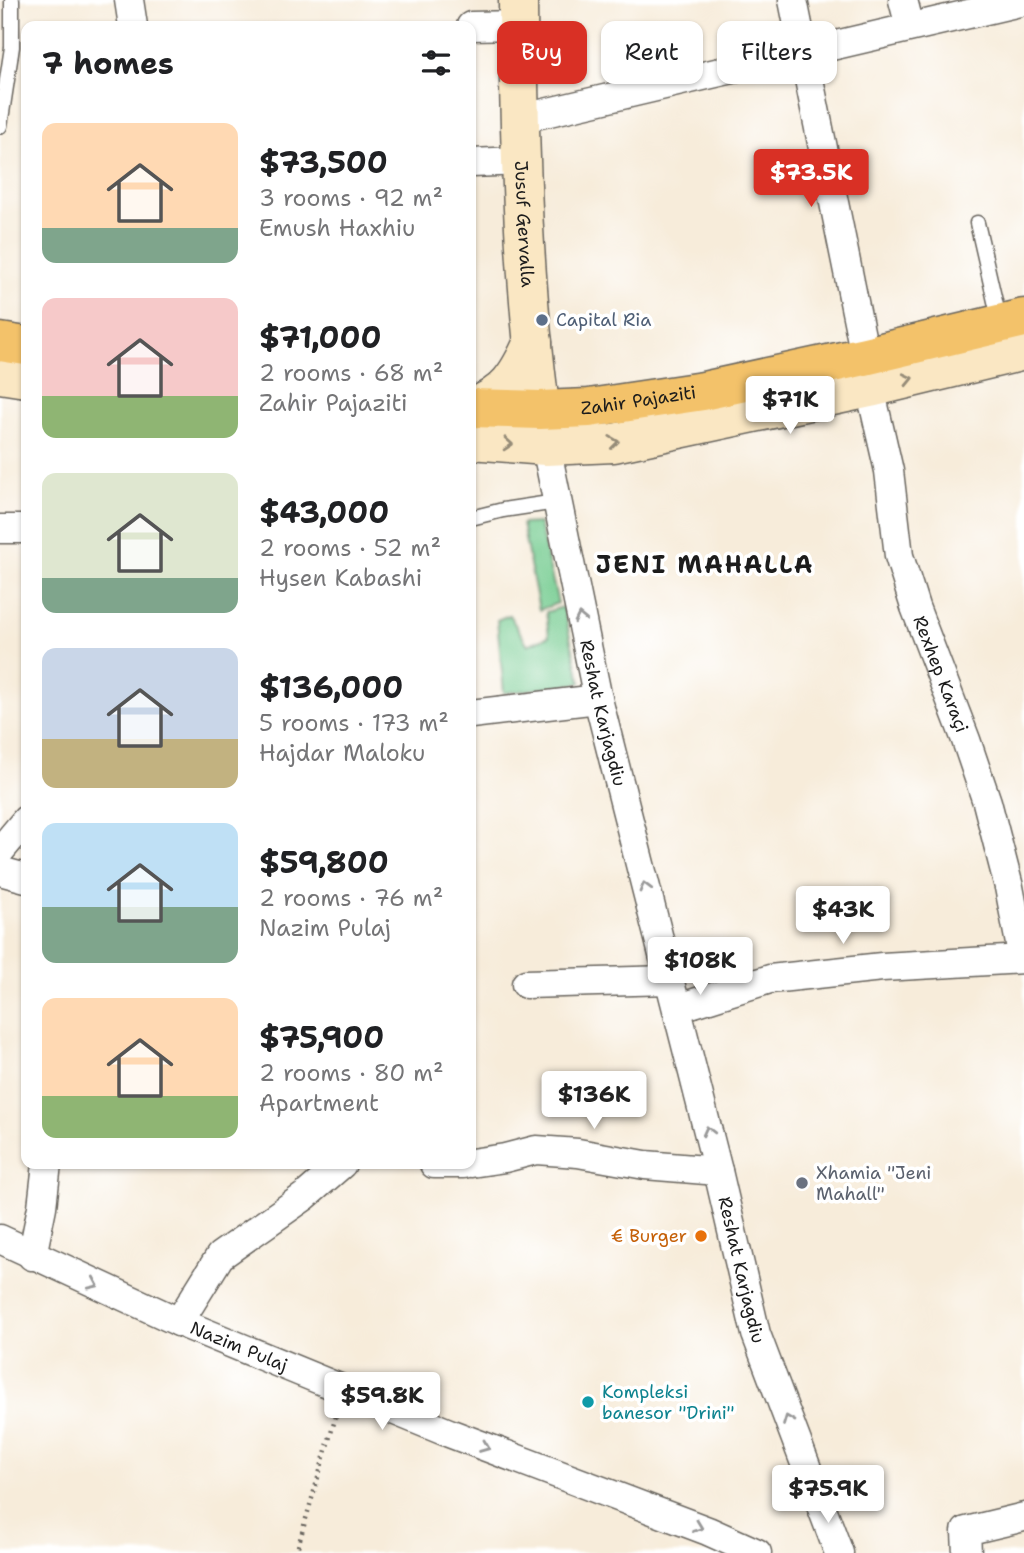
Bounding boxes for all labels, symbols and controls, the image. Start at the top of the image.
chip: Buy [497,21,587,84]
chip: Rent [601,21,703,84]
chip: Filters [717,21,837,84]
text: 7 homes [42,43,174,84]
icon: filters [417,44,455,82]
text: $73,500 [259,142,388,183]
pin: $73.5K [754,150,868,209]
icon: home [98,151,182,235]
text: $73.5K [770,157,852,187]
street label: Jusuf Gervalla [509,160,540,288]
text: 3 rooms · 92 m² [259,183,443,213]
text: Emush Haxhiu [259,213,415,243]
place label: Capital Ria [556,308,651,332]
marker: Capital Ria [534,312,550,328]
text: $71,000 [259,317,381,358]
icon: home [98,326,182,410]
text: 2 rooms · 68 m² [259,358,443,388]
one-way arrow [902,373,914,387]
pin: $71K [749,376,831,436]
street label: Zahir Pajaziti [580,380,698,420]
text: $71K [762,384,818,414]
text: Zahir Pajaziti [259,388,408,418]
one-way arrow [608,434,619,449]
one-way arrow [503,436,514,451]
text: $43,000 [259,492,389,533]
icon: home [98,501,182,585]
text: 2 rooms · 52 m² [259,533,441,563]
district label: JENI MAHALLA [596,549,814,581]
text: Hysen Kabashi [259,563,422,593]
one-way arrow [574,612,589,624]
street label: Rexhep Karaçi [907,612,974,736]
street label: Reshat Karjagdiu [574,638,632,789]
text: $136,000 [259,667,403,708]
icon: home [98,676,182,760]
text: 5 rooms · 173 m² [259,708,449,738]
text: Hajdar Maloku [259,738,425,768]
text: $59,800 [259,842,389,883]
icon: home [98,851,182,935]
one-way arrow [639,881,653,893]
text: 2 rooms · 76 m² [259,883,443,913]
pin: $43K [802,886,884,946]
text: $43K [812,894,874,924]
text: Nazim Pulaj [259,913,391,943]
pin: $108K [651,937,749,997]
text: $108K [664,945,736,975]
text: $75,900 [259,1017,384,1058]
icon: home [98,1026,182,1110]
text: 2 rooms · 80 m² [259,1058,444,1088]
pin: $136K [545,1072,643,1131]
text: $136K [558,1079,630,1109]
text: Apartment [259,1088,379,1118]
one-way arrow [702,1125,716,1137]
place label: Xhamia "Jeni Mahall" [816,1161,931,1206]
marker: Xhamia "Jeni Mahall" [794,1175,810,1191]
street label: Reshat Karjagdiu [712,1194,771,1347]
place label: € Burger [610,1224,687,1248]
marker: € Burger [693,1228,709,1244]
one-way arrow [87,1276,99,1290]
street label: Nazim Pulaj [186,1316,291,1377]
pin: $59.8K [325,1372,439,1432]
text: $59.8K [340,1380,424,1410]
place label: Kompleksi banesor "Drini" [602,1380,735,1425]
marker: Kompleksi banesor "Drini" [580,1394,596,1410]
one-way arrow [783,1415,797,1427]
one-way arrow [479,1438,491,1452]
pin: $75.9K [771,1466,885,1525]
text: $75.9K [788,1473,868,1503]
one-way arrow [691,1519,704,1533]

